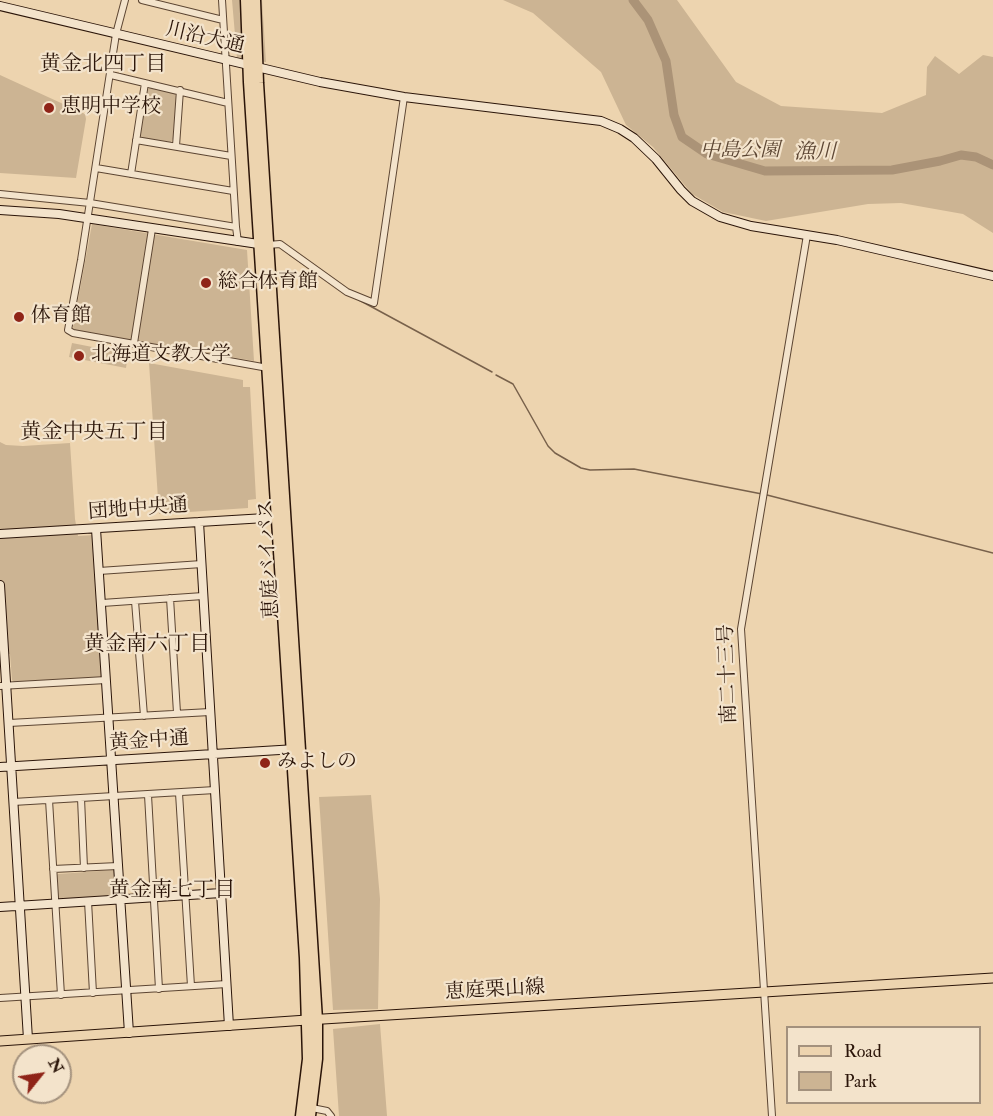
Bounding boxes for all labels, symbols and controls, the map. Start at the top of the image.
street label: 川沿大通 [163,18,247,60]
district label: 黄金北四丁目 [40,52,166,78]
place label: 恵明中学校 [61,96,161,120]
marker: 恵明中学校 [42,101,56,115]
park label: 中島公園 [700,140,780,164]
water label: 漁川 [794,140,836,166]
place label: 総合体育館 [218,271,318,295]
marker: 総合体育館 [199,276,213,290]
place label: 体育館 [31,305,91,329]
marker: 体育館 [12,310,26,324]
place label: 北海道文教大学 [91,344,231,368]
marker: 北海道文教大学 [72,349,86,363]
district label: 黄金中央五丁目 [21,420,167,446]
street label: 団地中央通 [87,495,189,525]
street label: 恵庭バイパス [255,498,285,620]
street label: 南二十三号 [715,624,743,724]
district label: 黄金南六丁目 [84,632,210,658]
street label: 黄金中通 [108,727,190,757]
place label: みよしの [277,751,357,775]
marker: みよしの [258,756,272,770]
district label: 黄金南七丁目 [109,878,235,904]
street label: 恵庭栗山線 [444,976,546,1006]
legend [786,1026,981,1104]
text: Road [844,1040,882,1063]
north arrow [12,1044,72,1104]
text: N [44,1055,68,1077]
text: Park [844,1070,877,1093]

